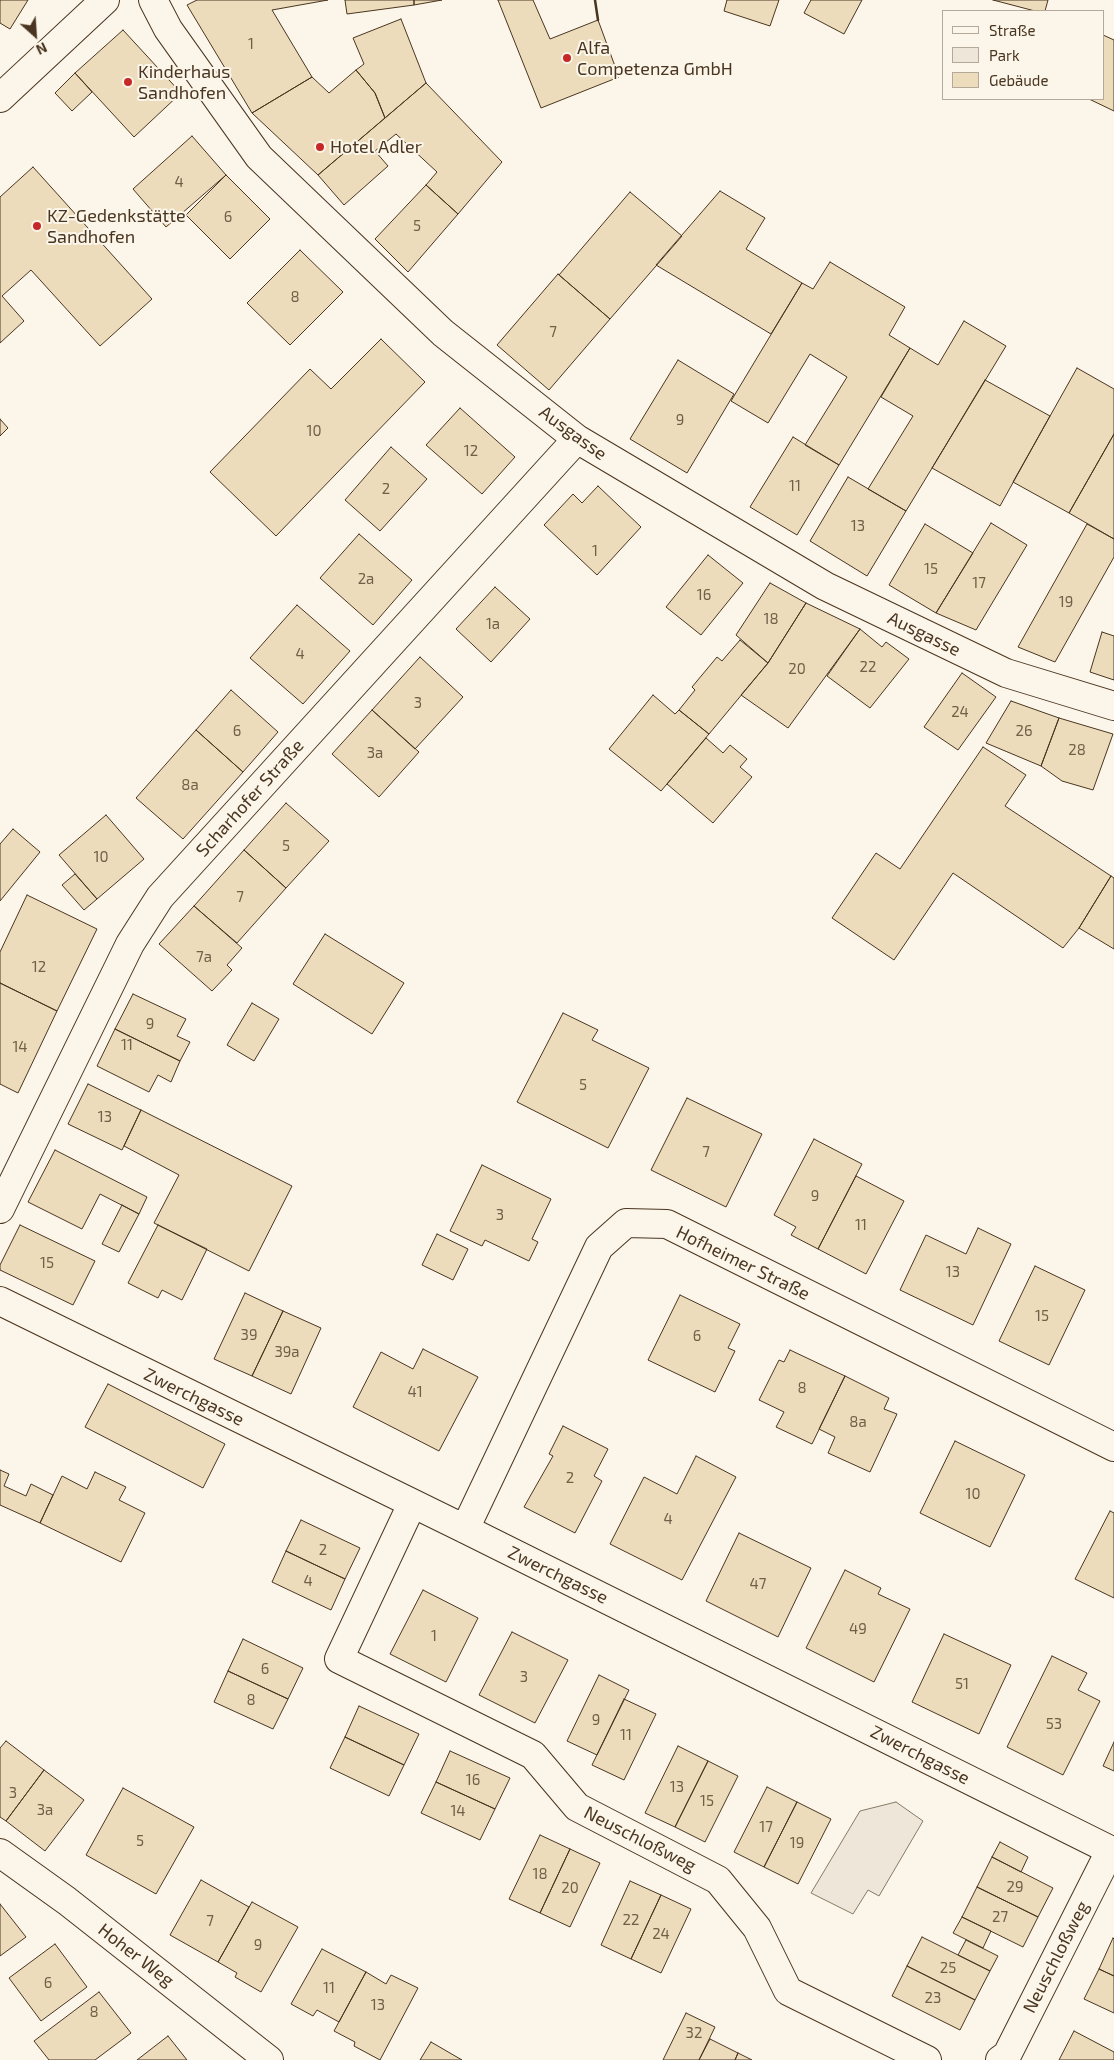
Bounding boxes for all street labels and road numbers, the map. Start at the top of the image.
street label: Ausgasse [535,401,611,465]
street label: Ausgasse [884,607,964,661]
street label: Scharhofer Straße [192,735,308,861]
street label: Hofheimer Straße [673,1221,813,1305]
street label: Zwerchgasse [140,1363,248,1431]
street label: Zwerchgasse [504,1541,612,1609]
street label: Zwerchgasse [867,1721,973,1789]
street label: Neuschloßweg [580,1801,700,1877]
street label: Neuschloßweg [1018,1897,1094,2017]
street label: Hoher Weg [94,1919,178,1991]

